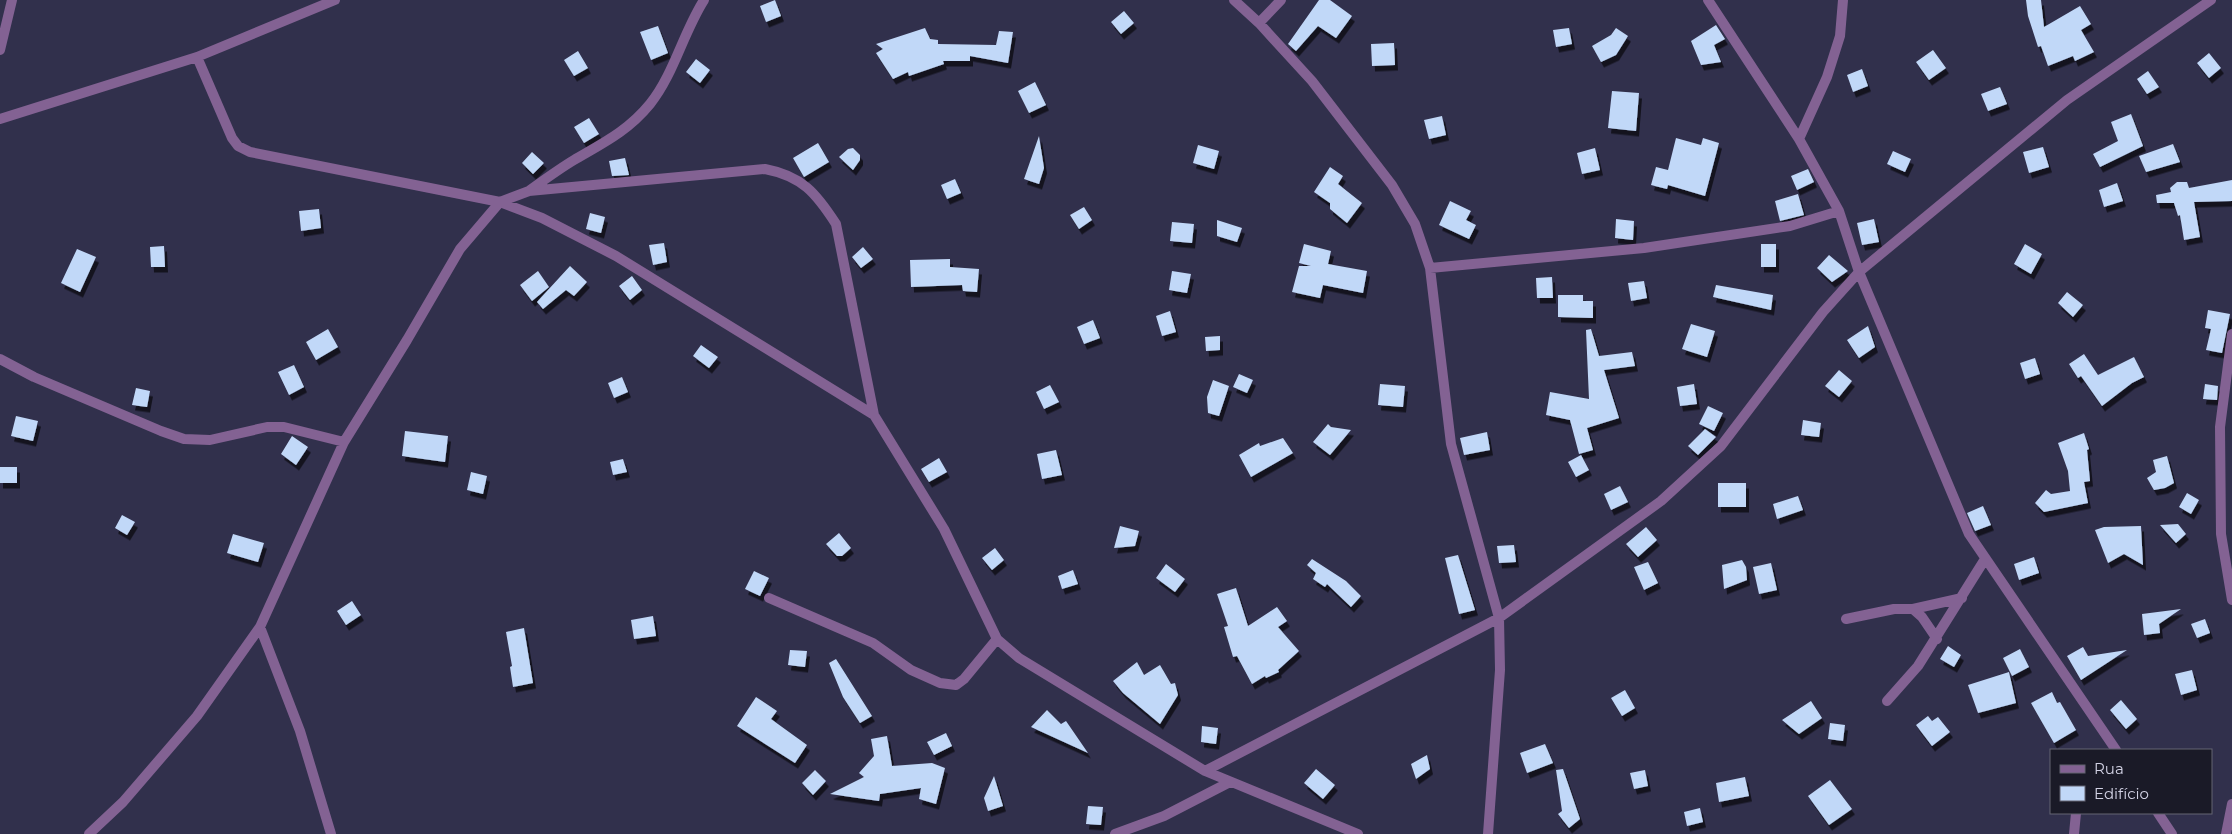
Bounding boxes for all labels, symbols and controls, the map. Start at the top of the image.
legend [2050,749,2212,814]
text: Rua [2094,759,2124,778]
text: Edifício [2094,784,2149,803]

